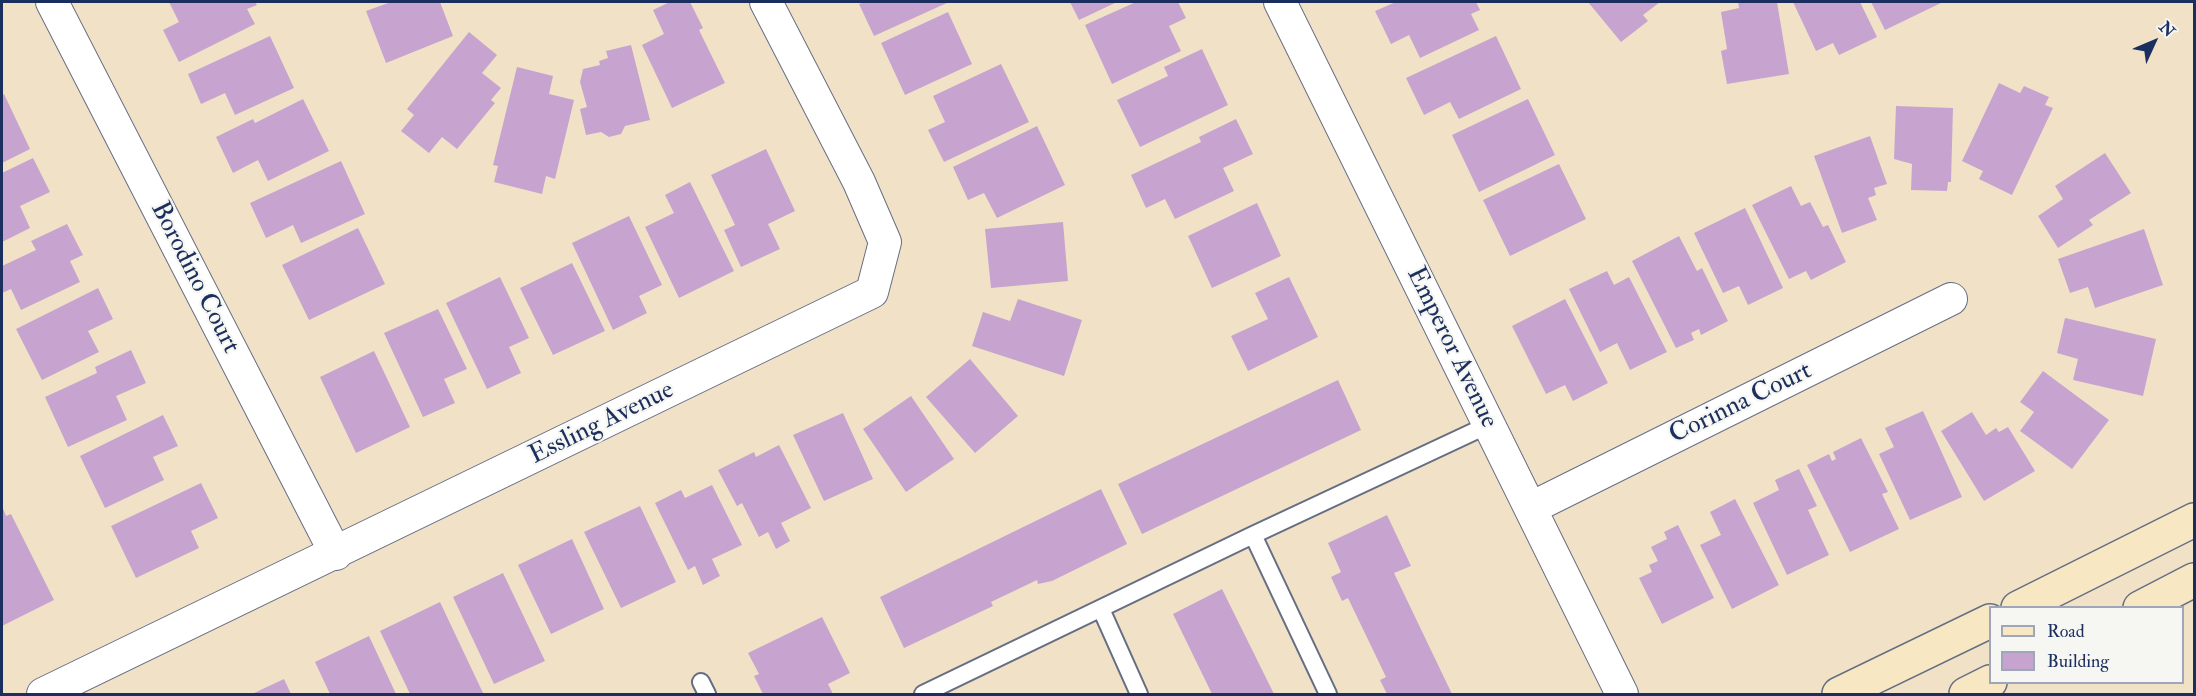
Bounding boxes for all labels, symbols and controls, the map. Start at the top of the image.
north arrow [2124,12,2184,72]
text: N [2155,17,2179,42]
street label: Borodino Court [142,197,246,359]
street label: Emperor Avenue [1399,262,1503,434]
street label: Corinna Court [1665,356,1817,452]
street label: Essling Avenue [525,376,679,472]
legend [1989,606,2184,684]
text: Road [2047,620,2085,643]
text: Building [2047,650,2109,673]

